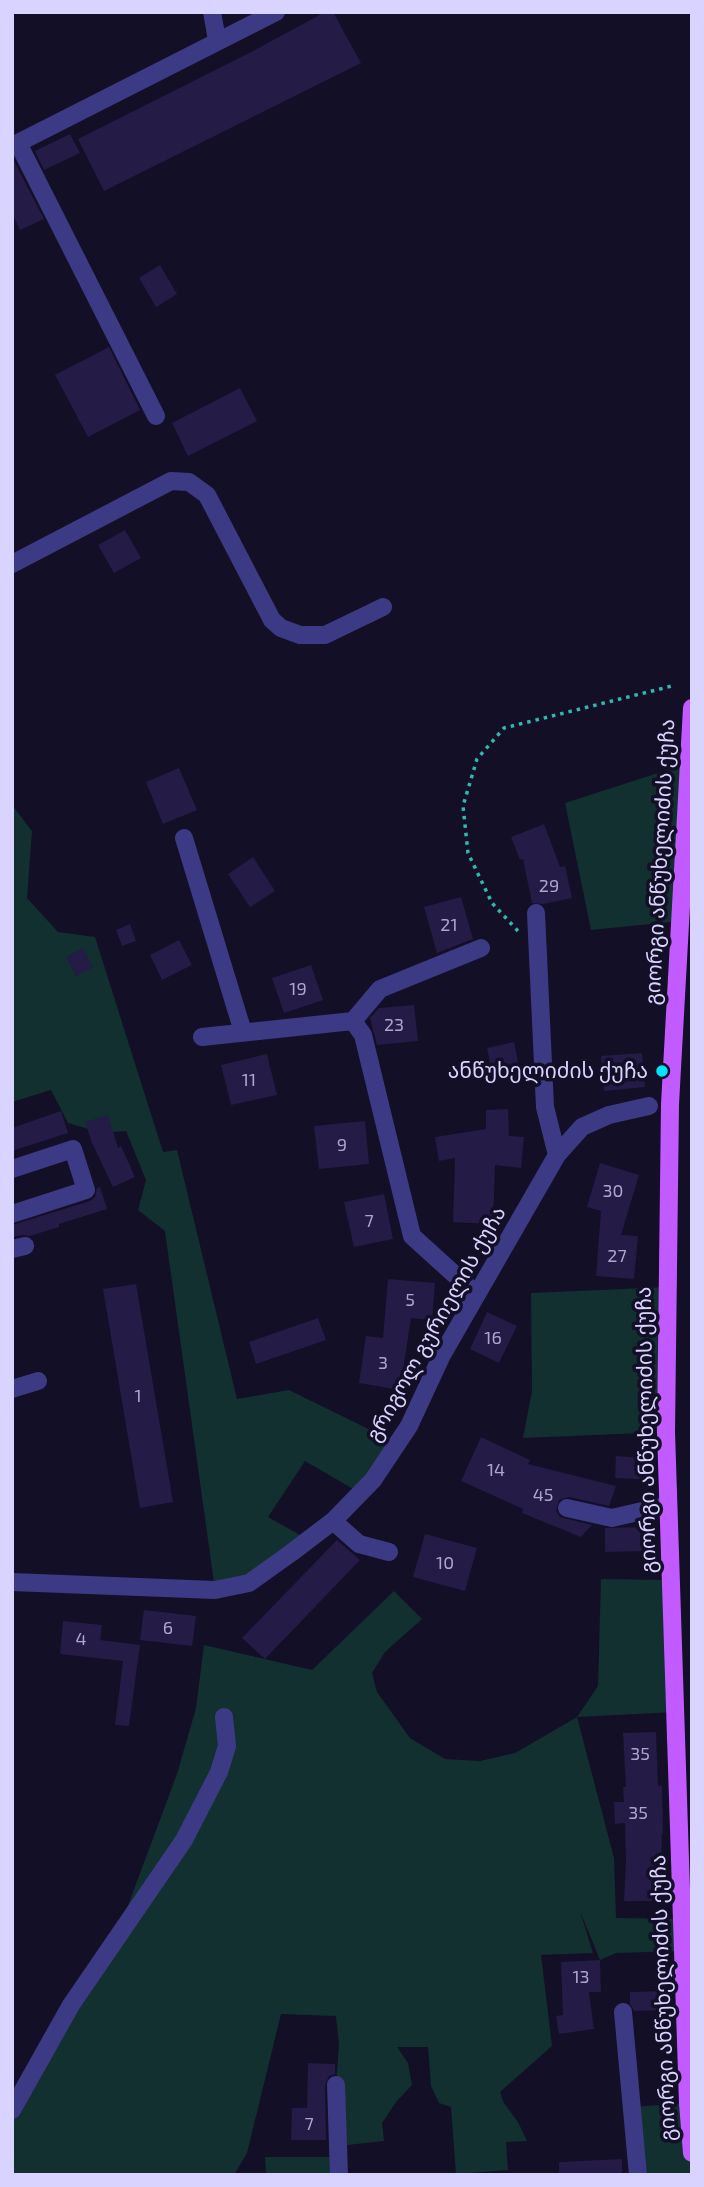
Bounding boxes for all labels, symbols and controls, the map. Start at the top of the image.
street label: გიორგი ანწუხელიძის ქუჩა [640,718,680,1006]
house number: 29 [539,875,559,897]
house number: 21 [440,914,458,936]
house number: 19 [289,978,307,1000]
house number: 23 [384,1014,404,1036]
place label: ანწუხელიძის ქუჩა [448,1058,648,1084]
marker: ანწუხელიძის ქუჩა [654,1063,670,1079]
house number: 11 [242,1069,256,1091]
house number: 9 [337,1134,347,1156]
house number: 30 [603,1180,623,1202]
street label: გრიგოლ გურიელის ქუჩა [361,1202,511,1446]
house number: 7 [364,1210,374,1232]
house number: 27 [607,1245,627,1267]
street label: გიორგი ანწუხელიძის ქუჩა [631,1286,661,1574]
house number: 5 [405,1289,415,1311]
house number: 16 [484,1327,502,1349]
house number: 3 [378,1352,388,1374]
house number: 1 [134,1385,142,1407]
house number: 14 [487,1459,505,1481]
house number: 45 [533,1484,553,1506]
house number: 10 [436,1552,454,1574]
house number: 6 [163,1617,173,1639]
house number: 4 [75,1628,87,1650]
house number: 35 [630,1743,650,1765]
house number: 35 [628,1802,648,1824]
street label: გიორგი ანწუხელიძის ქუჩა [645,1854,681,2142]
house number: 13 [572,1966,590,1988]
house number: 7 [304,2113,314,2135]

